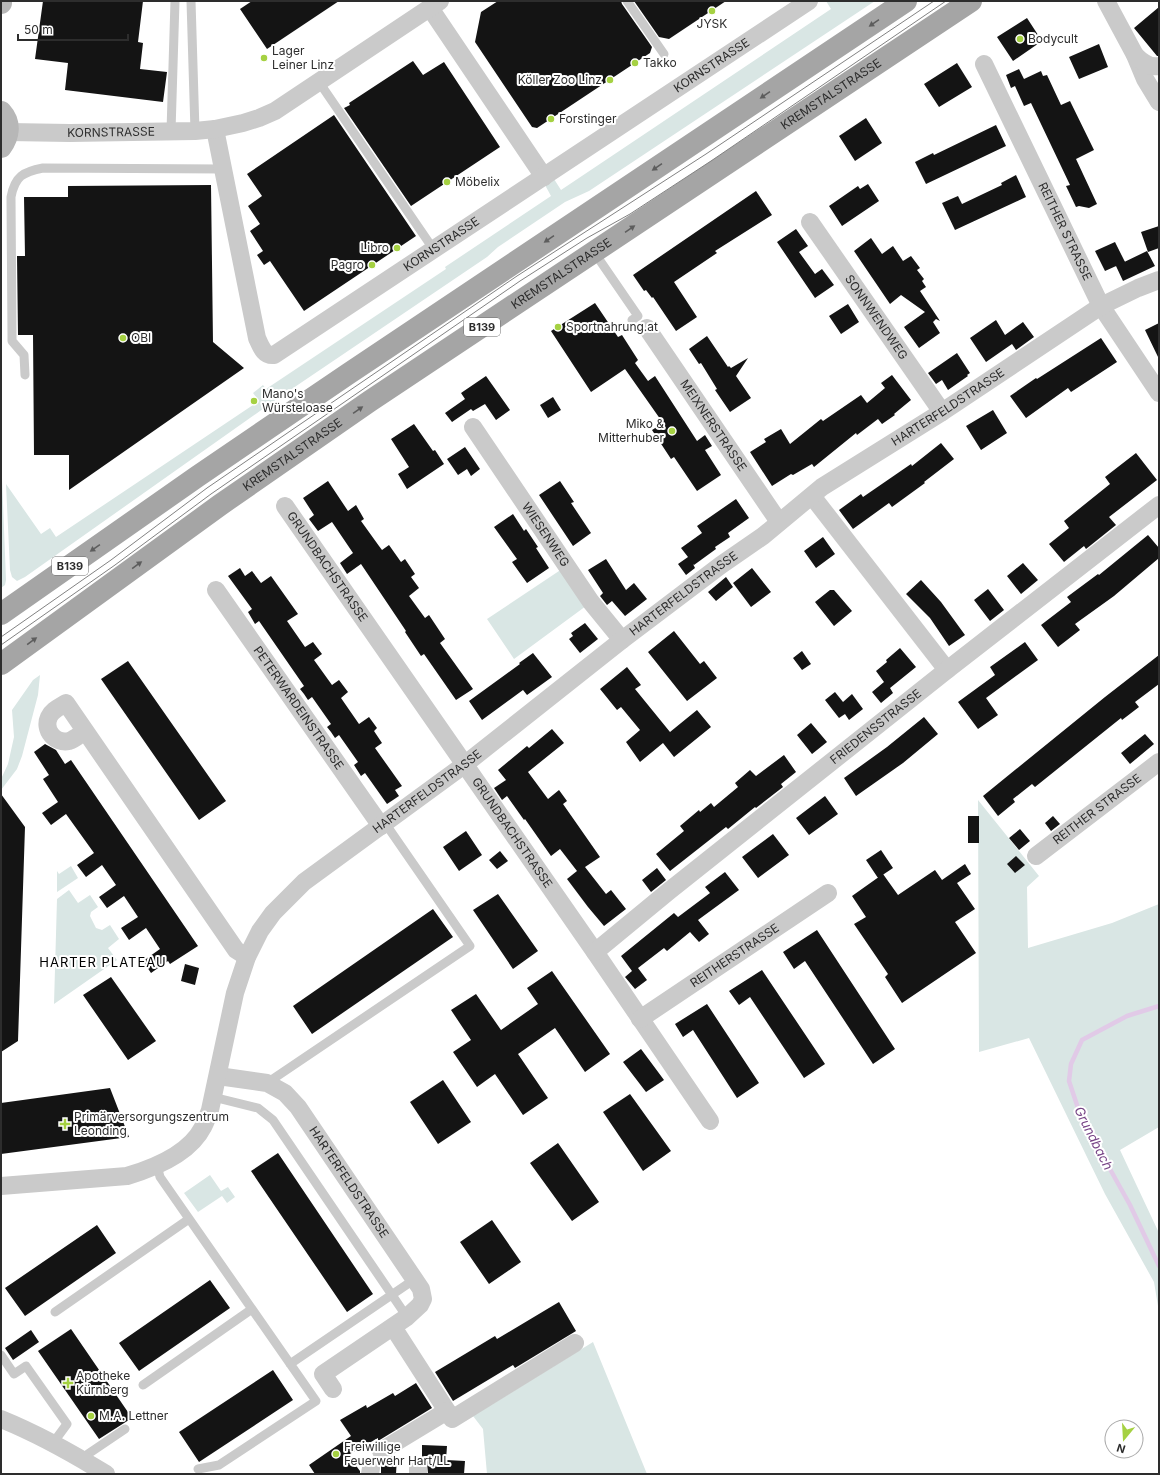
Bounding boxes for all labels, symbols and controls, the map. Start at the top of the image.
marker: JYSK [707,6,717,16]
scale bar [18,16,128,42]
place label: JYSK [697,16,727,31]
one-way arrow [868,19,880,26]
text: 50 m [24,22,53,37]
place label: Bodycult [1028,31,1078,46]
marker: Bodycult [1015,34,1025,44]
street label: KORNSTRASSE [671,35,752,95]
place label: Lager Leiner Linz [272,43,334,72]
marker: Lager Leiner Linz [259,53,269,63]
place label: Takko [643,55,677,70]
street label: KREMSTALSTRASSE [778,55,884,133]
marker: Takko [630,58,640,68]
place label: Köller Zoo Linz [518,72,602,87]
marker: Köller Zoo Linz [605,75,615,85]
one-way arrow [760,91,771,98]
place label: Forstinger [559,111,617,126]
marker: Forstinger [546,114,556,124]
street label: KORNSTRASSE [67,124,155,140]
one-way arrow [651,163,663,170]
place label: Möbelix [455,174,500,189]
marker: Möbelix [442,177,452,187]
street label: REITHER STRASSE [1035,180,1096,283]
street label: KORNSTRASSE [400,213,482,274]
one-way arrow [624,225,635,233]
street label: KREMSTALSTRASSE [508,234,614,312]
one-way arrow [544,235,554,243]
place label: Libro [360,240,389,255]
marker: Libro [392,243,402,253]
place label: Pagro [331,257,364,272]
marker: Pagro [367,260,377,270]
street label: SONNWENDWEG [842,272,911,362]
road number: B139 [464,318,500,336]
place label: Sportnahrung.at [566,319,658,334]
marker: Sportnahrung.at [553,322,563,332]
place label: OBI [131,330,151,345]
marker: OBI [118,333,128,343]
street label: HARTERFELDSTRASSE [888,365,1007,449]
street label: MEIXNERSTRASSE [677,377,750,474]
place label: Mano's Würsteloase [262,386,333,415]
marker: Mano's Würsteloase [249,396,259,406]
one-way arrow [353,406,364,414]
street label: KREMSTALSTRASSE [240,415,345,494]
place label: Miko & Mitterhuber [598,416,664,445]
marker: Miko & Mitterhuber [667,426,677,436]
street label: WIESENWEG [519,500,573,570]
street label: GRUNDBACHSTRASSE [284,508,371,624]
one-way arrow [90,544,100,552]
street label: HARTERFELDSTRASSE [626,548,740,639]
road number: B139 [52,557,88,575]
one-way arrow [132,561,143,569]
one-way arrow [27,637,38,645]
street label: PETERWARDEINSTRASSE [251,643,347,772]
street label: FRIEDENSSTRASSE [827,686,924,767]
street label: HARTERFELDSTRASSE [370,746,484,836]
street label: REITHER STRASSE [1050,770,1144,847]
street label: GRUNDBACHSTRASSE [469,775,556,891]
street label: REITHERSTRASSE [687,920,782,990]
district label: HARTER PLATEAU [39,954,167,970]
water label: Grundbach [1071,1104,1117,1173]
place label: Primärversorgungszentrum Leonding [74,1109,229,1138]
marker: Primärversorgungszentrum Leonding [59,1118,71,1130]
street label: HARTERFELDSTRASSE [306,1123,392,1241]
place label: Apotheke Kürnberg [76,1368,130,1397]
marker: Apotheke Kürnberg [63,1378,73,1388]
place label: M.A. Lettner [99,1408,169,1423]
marker: M.A. Lettner [86,1411,96,1421]
north arrow [1104,1419,1144,1459]
place label: Freiwillige Feuerwehr Hart/LL [344,1439,450,1468]
text: N [1115,1441,1127,1456]
marker: Freiwillige Feuerwehr Hart/LL [331,1449,341,1459]

